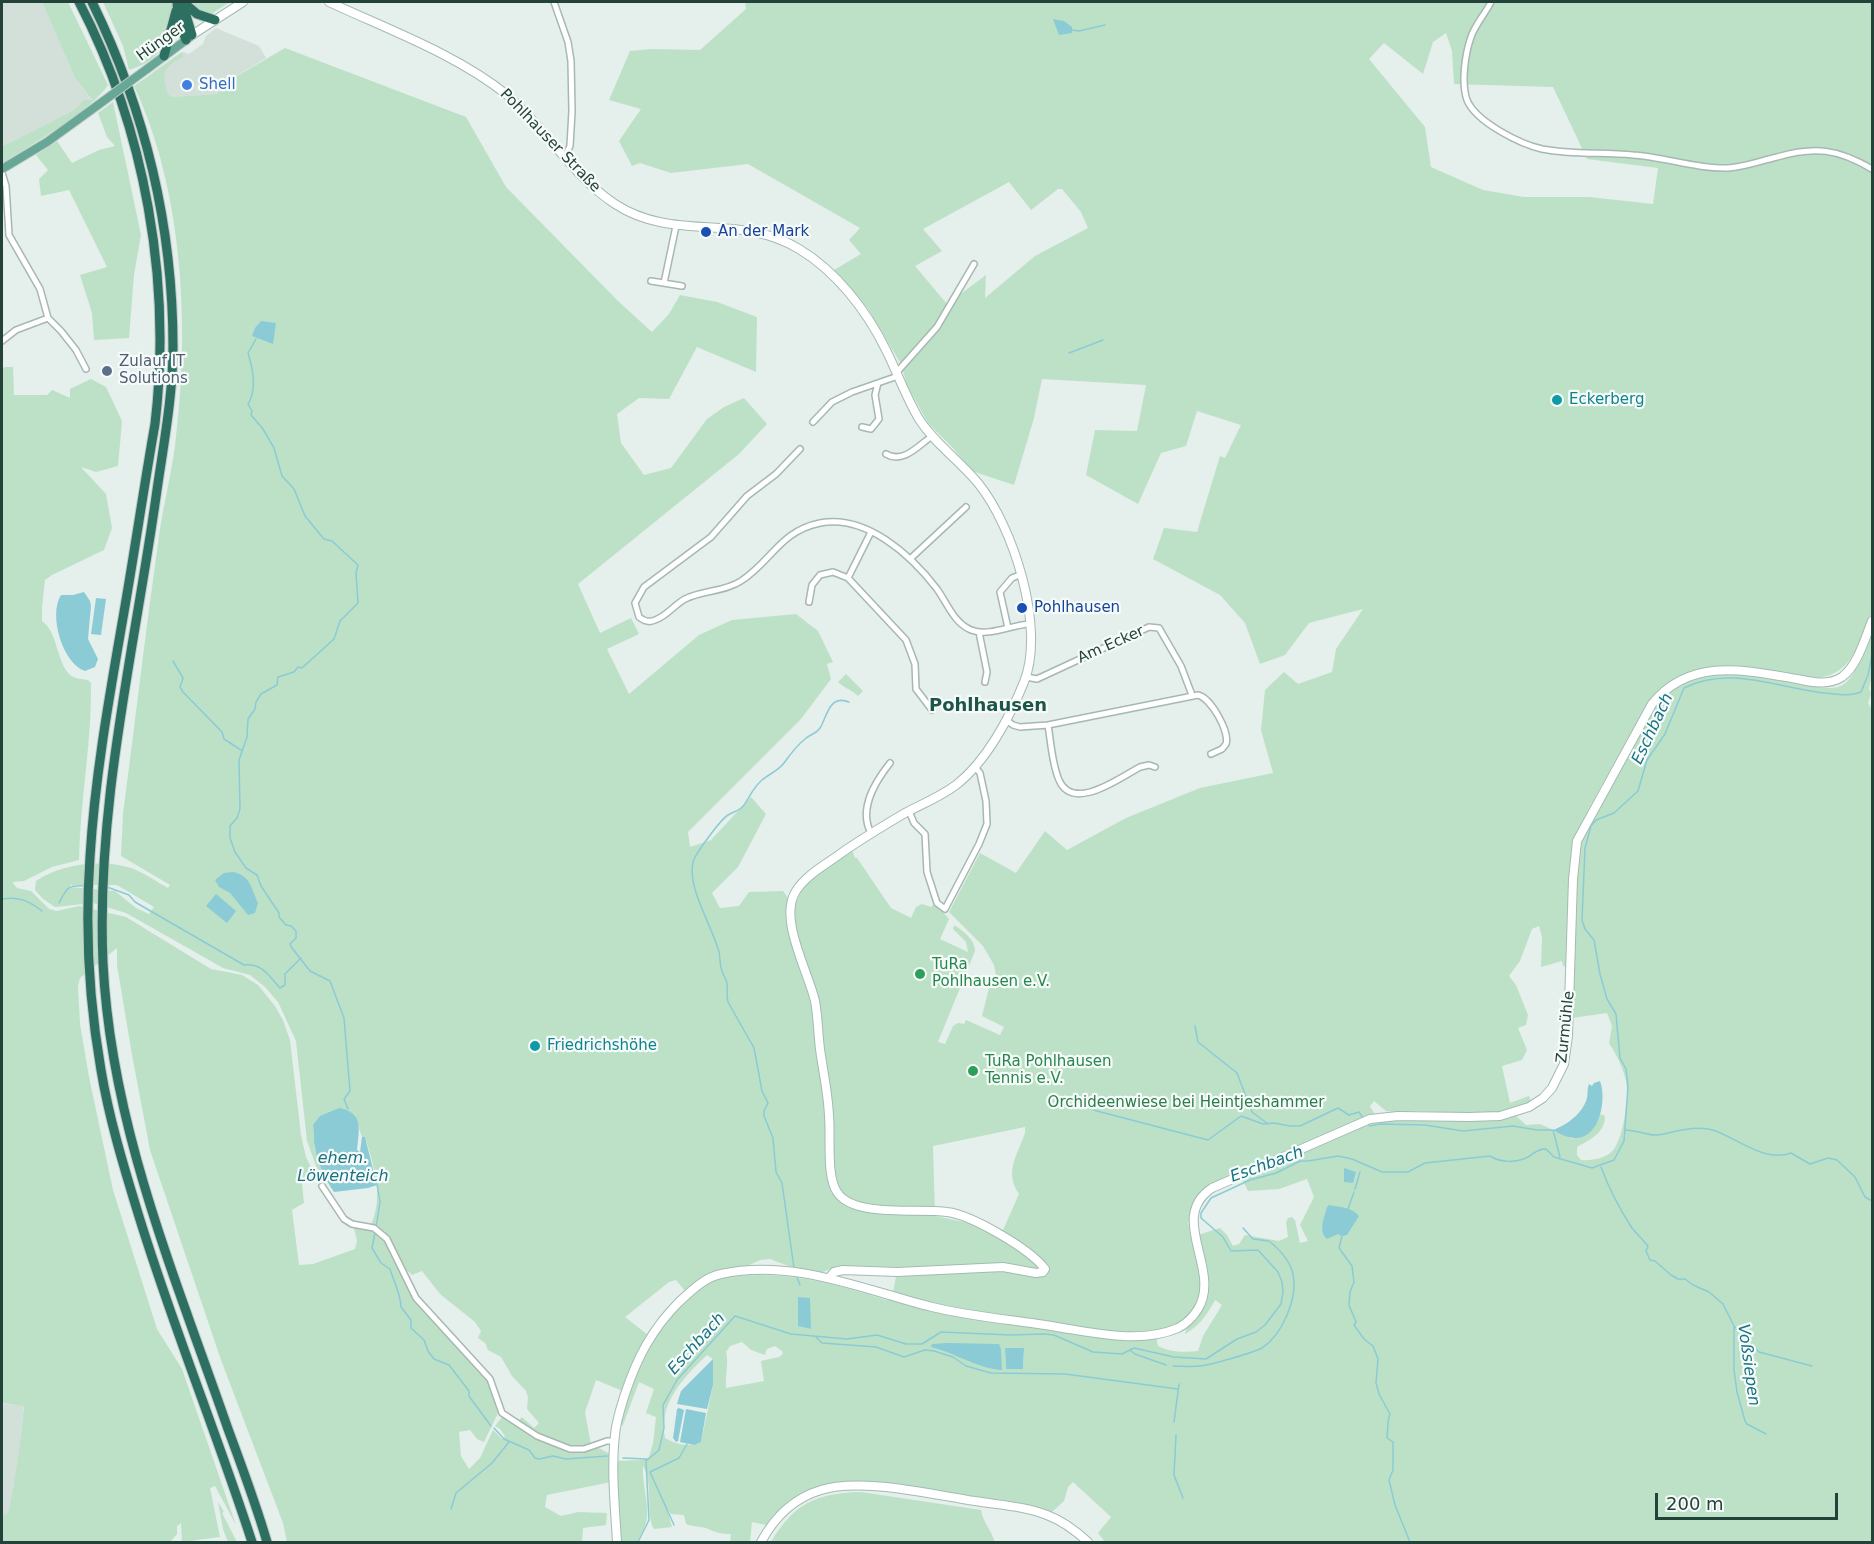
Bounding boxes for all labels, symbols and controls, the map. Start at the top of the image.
street label: Hünger [133,18,189,66]
place label: Shell [199,76,236,94]
marker: Shell [180,78,194,92]
street label: Pohlhauser Straße [496,85,604,197]
place label: An der Mark [718,223,809,241]
marker: An der Mark [699,225,713,239]
place label: Zulauf IT Solutions [119,353,188,388]
marker: Zulauf IT Solutions [100,364,114,378]
place label: Eckerberg [1569,391,1644,409]
marker: Eckerberg [1550,393,1564,407]
place label: Pohlhausen [1034,599,1120,617]
marker: Pohlhausen [1015,601,1029,615]
street label: Am Ecker [1075,622,1147,668]
water label: Eschbach [1628,690,1678,768]
district label: Pohlhausen [929,695,1047,717]
place label: TuRa Pohlhausen e.V. [932,956,1050,991]
marker: TuRa Pohlhausen e.V. [913,967,927,981]
street label: Zurmühle [1553,990,1579,1064]
place label: Friedrichshöhe [547,1037,657,1055]
marker: Friedrichshöhe [528,1039,542,1053]
place label: TuRa Pohlhausen Tennis e.V. [985,1053,1112,1088]
marker: TuRa Pohlhausen Tennis e.V. [966,1064,980,1078]
park label: Orchideenwiese bei Heintjeshammer [1048,1094,1324,1112]
water label: Eschbach [1228,1143,1306,1187]
water label: ehem. Löwenteich [297,1149,389,1187]
water label: Eschbach [664,1309,730,1379]
water label: Voßsiepen [1733,1323,1763,1407]
scale bar [1658,1481,1841,1519]
text: 200 m [1666,1493,1724,1514]

